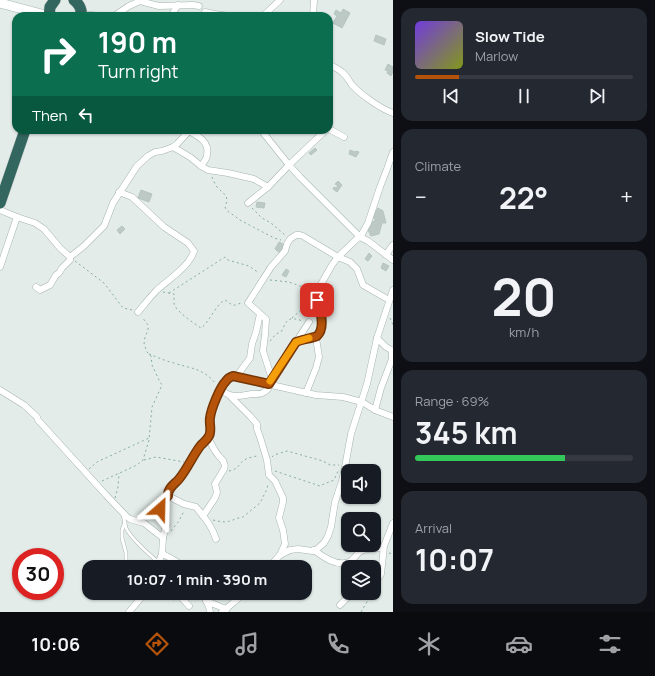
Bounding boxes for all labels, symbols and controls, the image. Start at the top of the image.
text: 190 m [98,23,177,61]
text: Slow Tide [475,26,545,47]
icon: right [32,28,84,80]
text: Marlow [475,47,518,65]
text: Turn right [98,59,179,83]
icon: previous [440,85,462,107]
icon: pause [513,85,535,107]
icon: next [586,85,608,107]
icon: left [75,104,97,126]
text: Then [32,105,67,126]
text: Climate [415,157,461,175]
text: 22° [499,177,548,218]
text: − [415,182,427,212]
text: + [620,182,633,212]
text: 20 [491,261,557,332]
pin [300,283,334,317]
icon: arrive [306,289,328,311]
text: km/h [509,323,539,341]
text: Range · 69% [415,392,489,410]
text: 345 km [415,412,517,453]
map controls [341,464,381,600]
button: sound [341,464,381,504]
position arrow [139,488,181,530]
button: search [341,512,381,552]
text: Arrival [415,519,452,537]
text: 10:07 [415,539,494,580]
speed limit sign: 30 [12,548,64,600]
button: layers [341,560,381,600]
text: 10:07 · 1 min · 390 m [127,569,267,590]
icon: directions [143,630,171,658]
icon: music [233,630,261,658]
icon: phone [324,630,352,658]
icon: climate [415,630,443,658]
icon: car [505,630,533,658]
icon: filters [596,630,624,658]
text: 10:06 [31,632,80,656]

